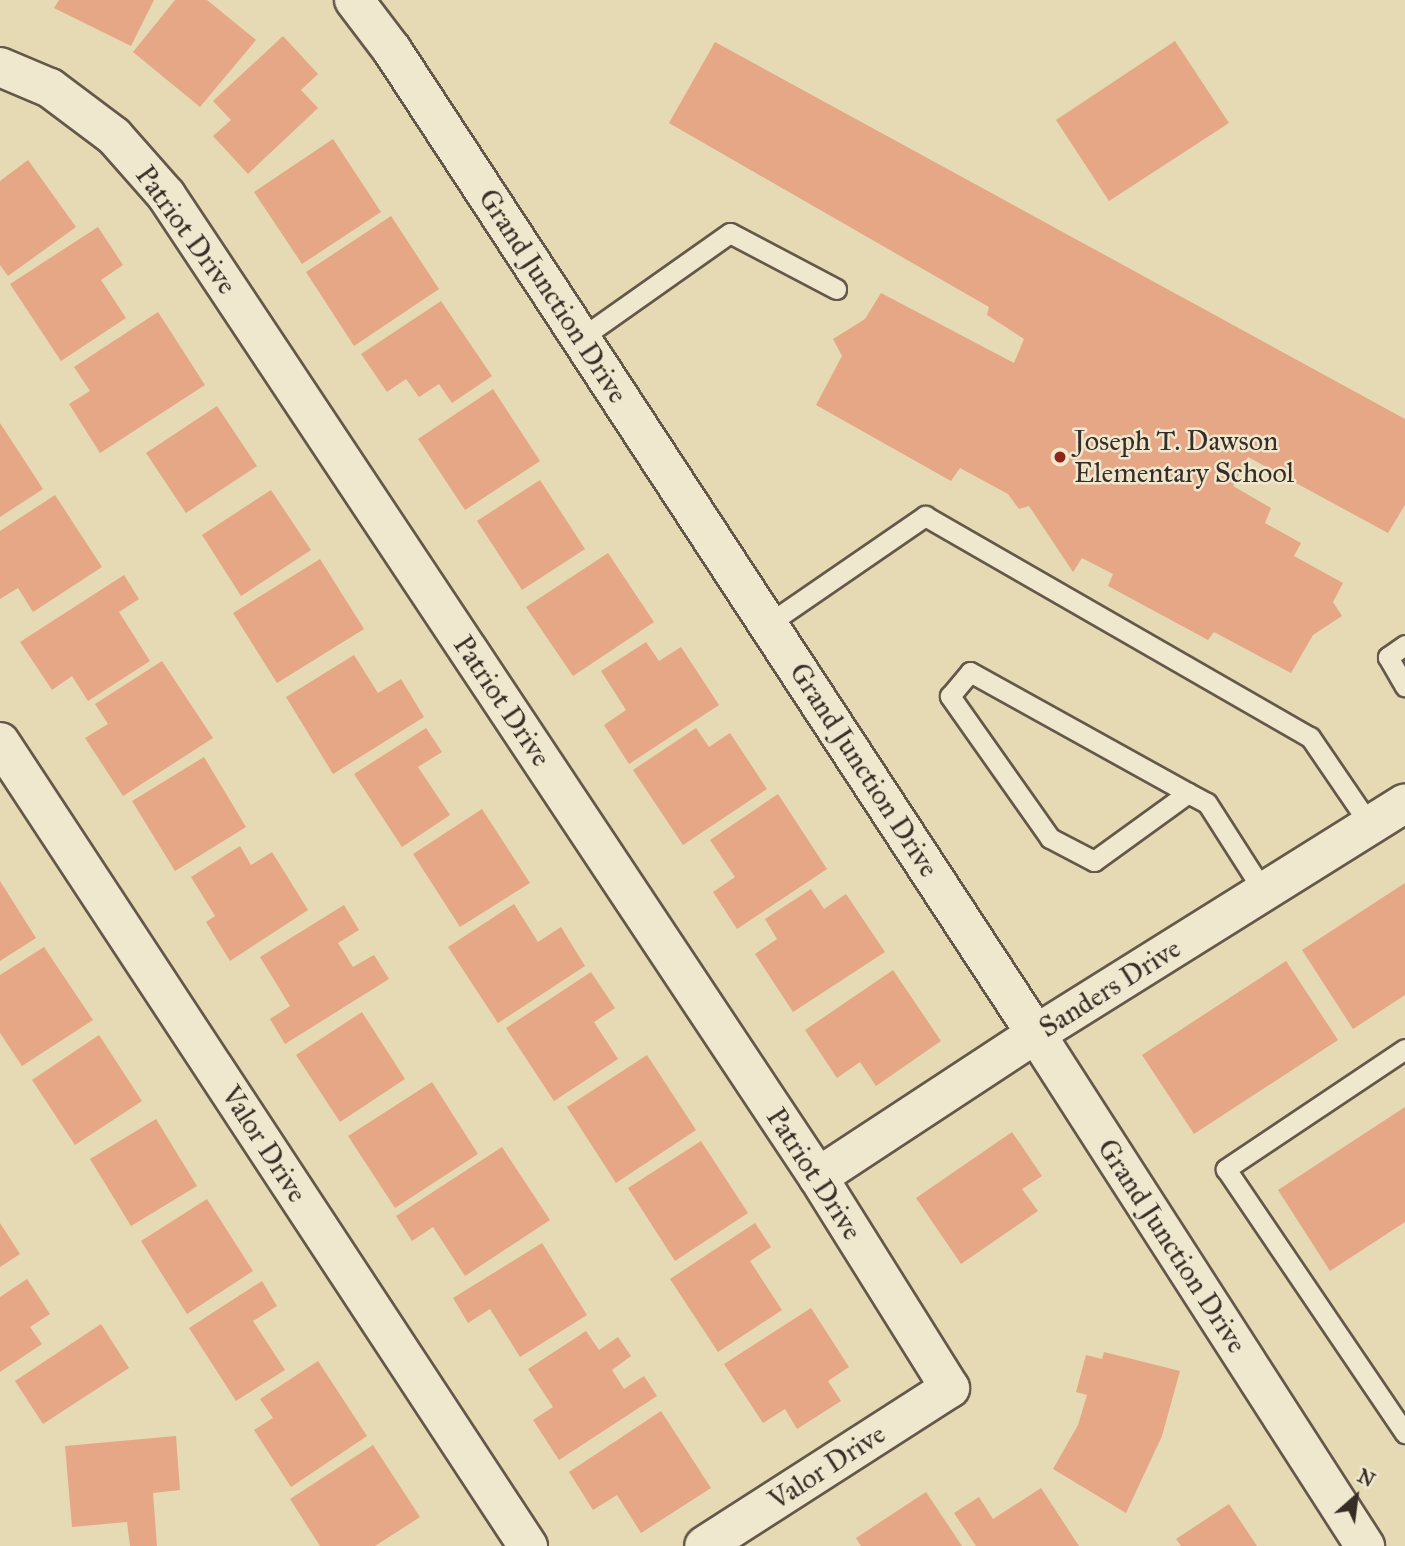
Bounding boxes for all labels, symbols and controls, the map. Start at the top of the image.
street label: Patriot Drive [128,159,244,301]
street label: Grand Junction Drive [471,183,635,409]
place label: Joseph T. Dawson Elementary School [1074,424,1294,490]
marker: Joseph T. Dawson Elementary School [1052,449,1068,465]
street label: Patriot Drive [446,629,558,773]
street label: Grand Junction Drive [782,657,946,883]
street label: Sanders Drive [1033,931,1187,1045]
street label: Valor Drive [214,1079,314,1209]
street label: Patriot Drive [759,1102,869,1246]
street label: Grand Junction Drive [1090,1133,1254,1359]
street label: Valor Drive [762,1417,892,1517]
north arrow [1321,1462,1391,1532]
text: N [1354,1464,1379,1492]

